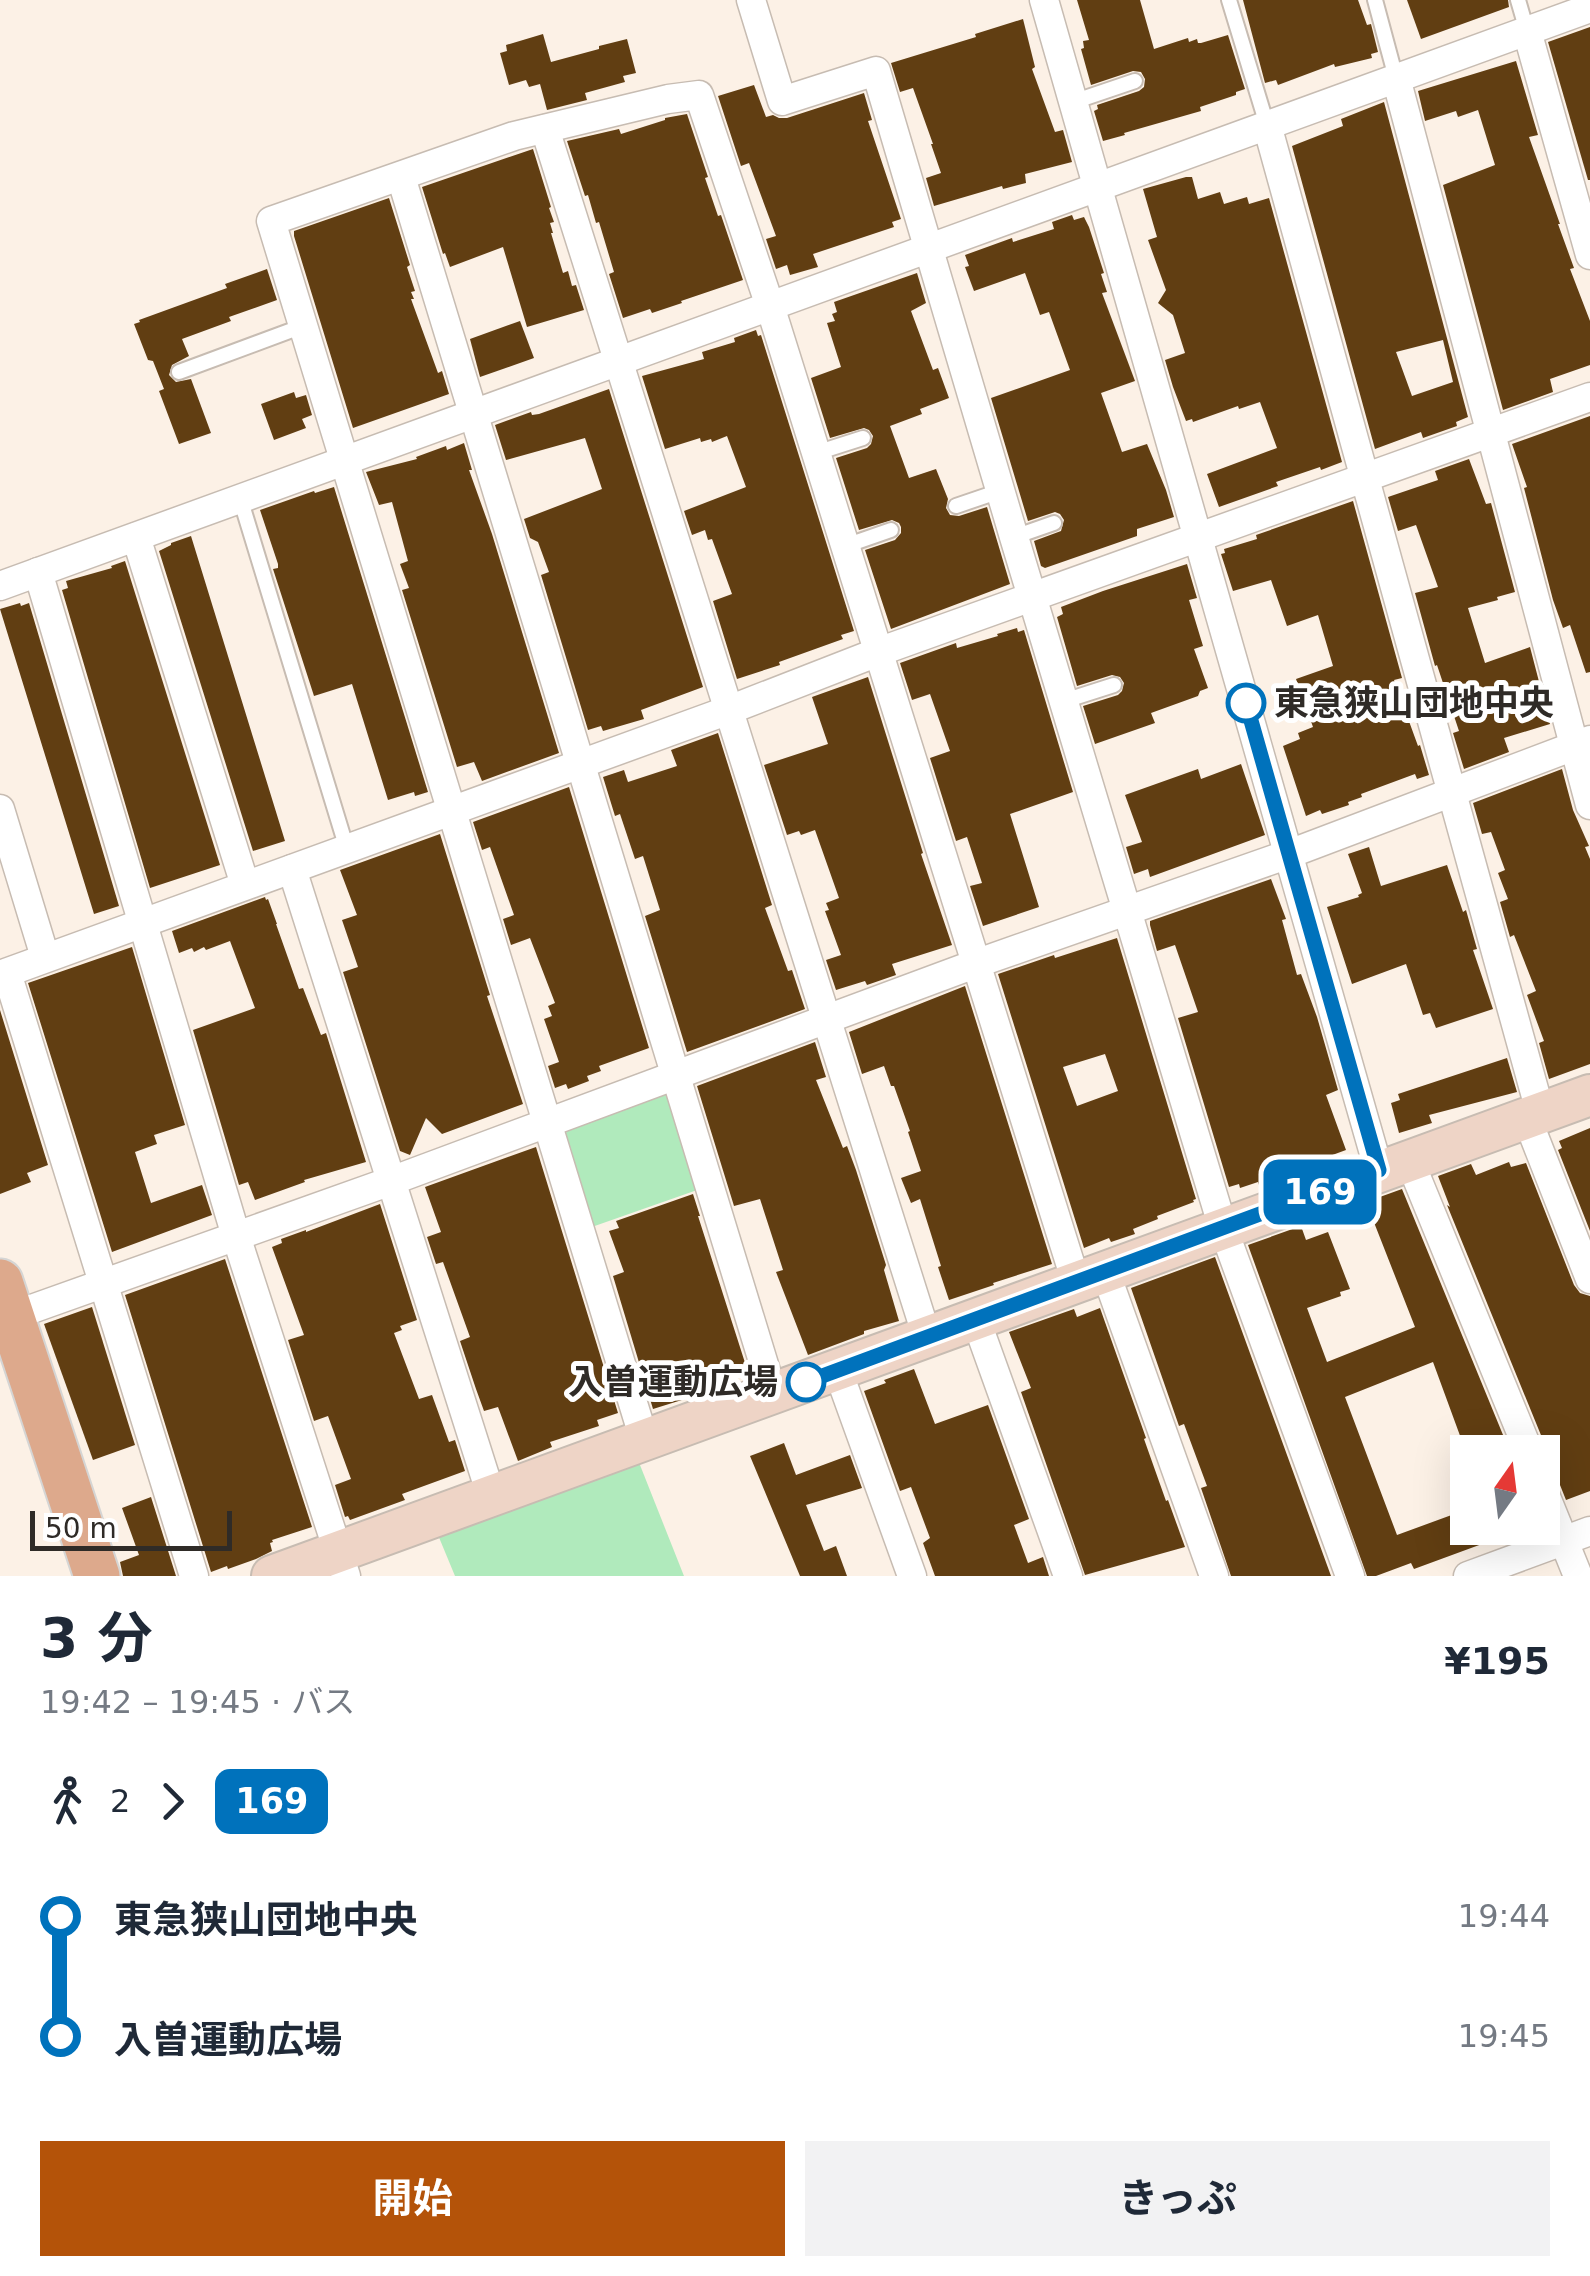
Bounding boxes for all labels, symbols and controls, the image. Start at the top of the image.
place label: 東急狭山団地中央 [1274,683,1554,723]
marker: 東急狭山団地中央 [1227,684,1265,722]
line badge: 169 [1262,1160,1378,1224]
text: 169 [1283,1172,1357,1212]
place label: 入曽運動広場 [568,1362,778,1402]
marker: 入曽運動広場 [787,1363,825,1401]
north arrow [1450,1435,1560,1545]
map controls [1450,1435,1560,1545]
scale bar [30,1506,232,1550]
text: 50 m [45,1512,117,1545]
text: 3 分 [40,1606,152,1670]
text: ¥195 [1444,1639,1550,1683]
text: 19:42 – 19:45 · バス [40,1683,355,1721]
icon: walk [40,1774,95,1829]
icon: forward [145,1774,200,1829]
text: 169 [235,1781,308,1821]
text: 2 [110,1782,130,1820]
text: 19:44 [1458,1897,1550,1935]
text: 東急狭山団地中央 [114,1898,418,1942]
text: 19:45 [1458,2017,1550,2055]
text: 入曽運動広場 [114,2018,342,2062]
button: 開始 [40,2141,785,2256]
button: きっぷ [805,2141,1550,2256]

